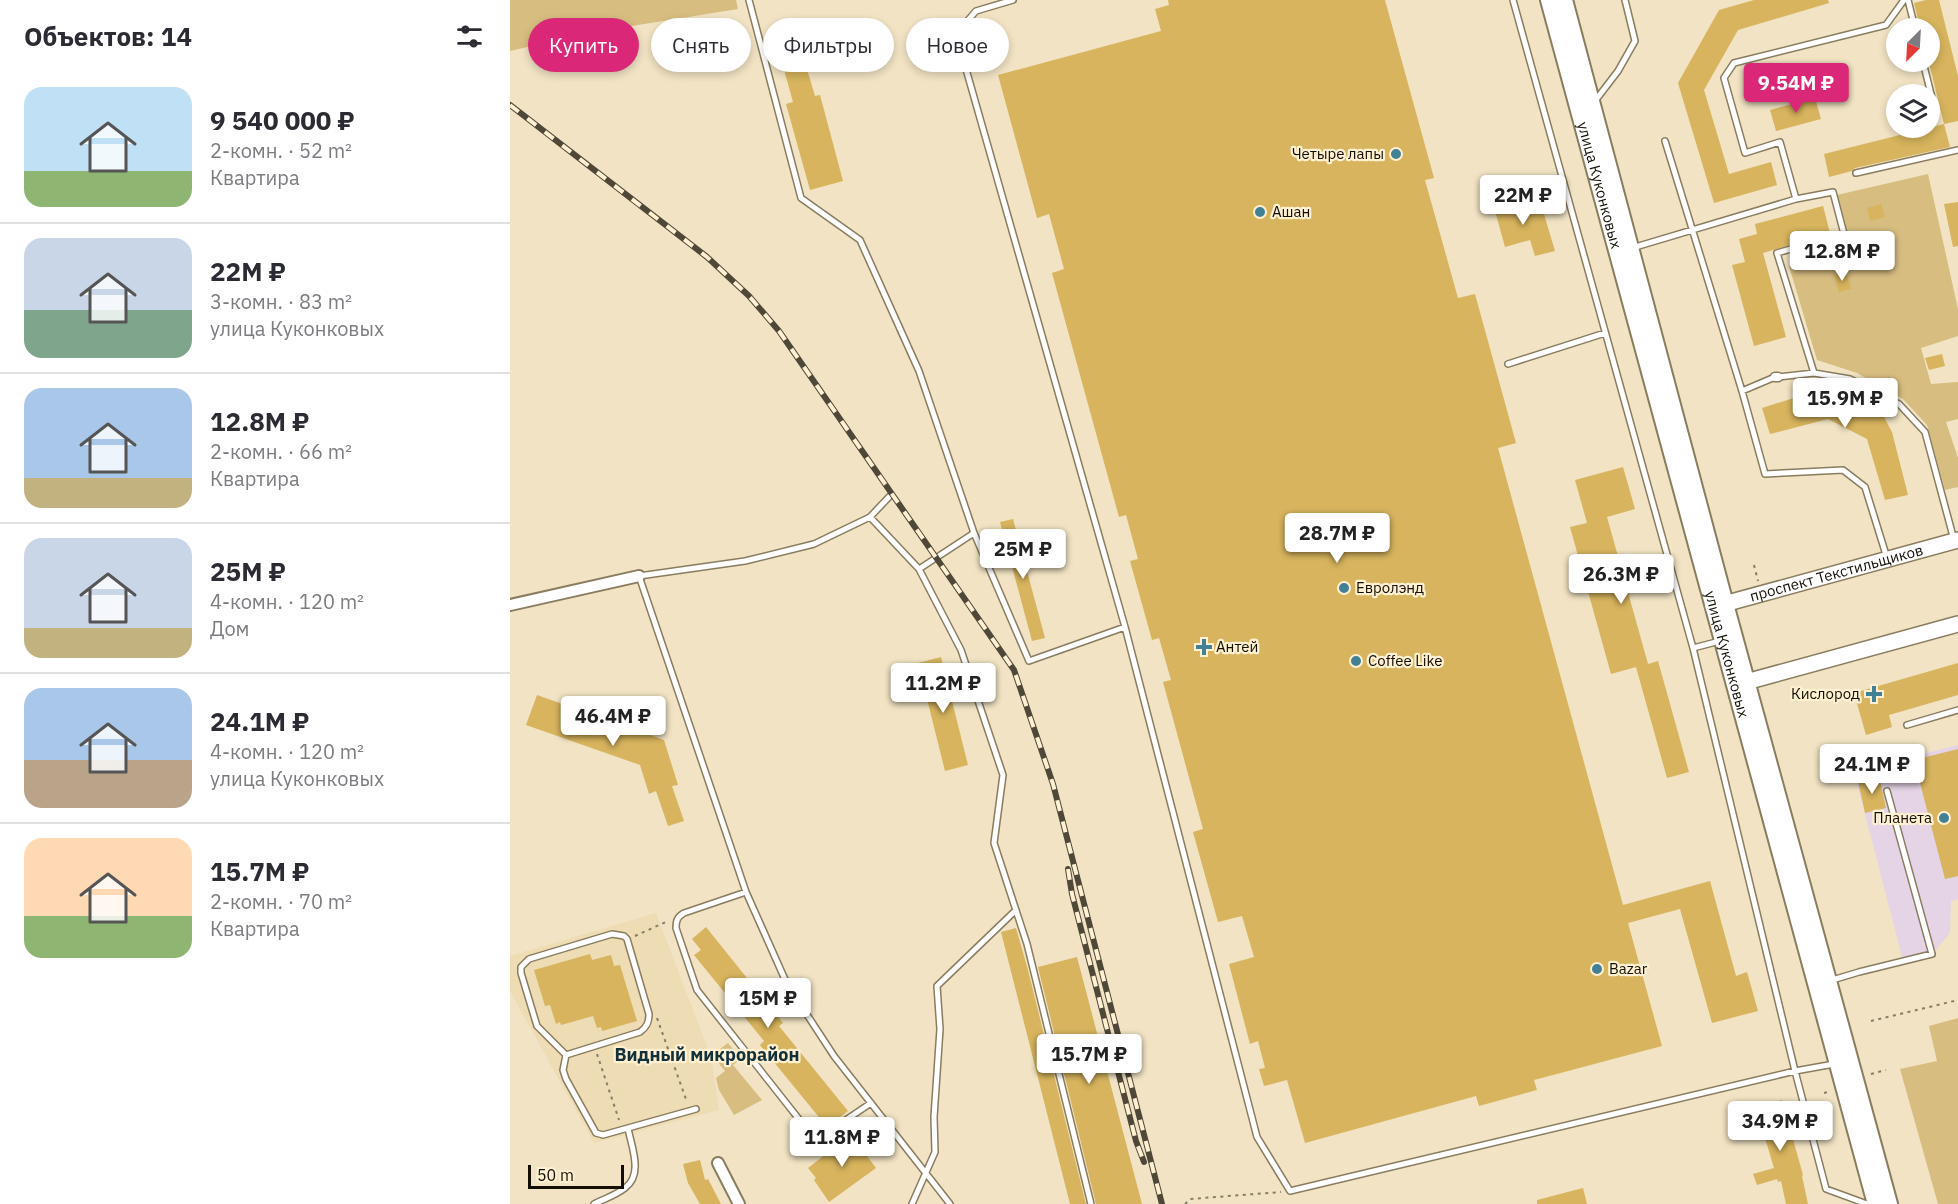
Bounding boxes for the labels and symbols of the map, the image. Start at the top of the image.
north arrow [1886,18,1940,72]
pin: 9.54M ₽ [1741,63,1851,114]
street label: улица Куконковых [1574,120,1626,251]
place label: Четыре лапы [1292,144,1384,163]
marker: Четыре лапы [1389,147,1403,161]
pin: 22M ₽ [1481,175,1565,226]
place label: Ашан [1272,202,1310,221]
marker: Ашан [1253,205,1267,219]
pin: 12.8M ₽ [1787,231,1897,282]
pin: 15.9M ₽ [1790,378,1900,429]
pin: 28.7M ₽ [1282,513,1392,564]
pin: 25M ₽ [981,529,1065,580]
street label: проспект Текстильщиков [1748,540,1925,605]
pin: 26.3M ₽ [1566,554,1676,605]
place label: Евролэнд [1356,578,1424,597]
marker: Евролэнд [1337,581,1351,595]
street label: улица Куконковых [1701,589,1754,720]
place label: Антей [1216,637,1258,656]
marker: Антей [1197,640,1211,654]
place label: Coffee Like [1368,651,1442,670]
marker: Coffee Like [1349,654,1363,668]
pin: 11.2M ₽ [888,663,998,714]
place label: Кислород [1791,684,1860,703]
marker: Кислород [1865,685,1883,703]
pin: 46.4M ₽ [558,696,668,747]
pin: 24.1M ₽ [1817,744,1927,795]
place label: Планета [1873,808,1932,827]
marker: Планета [1937,811,1951,825]
place label: Bazar [1609,959,1648,978]
marker: Bazar [1590,962,1604,976]
pin: 15M ₽ [726,978,810,1029]
pin: 15.7M ₽ [1034,1034,1144,1085]
district label: Видный микрорайон [615,1043,799,1066]
pin: 34.9M ₽ [1725,1101,1835,1152]
pin: 11.8M ₽ [787,1117,897,1168]
scale bar [528,1162,624,1190]

